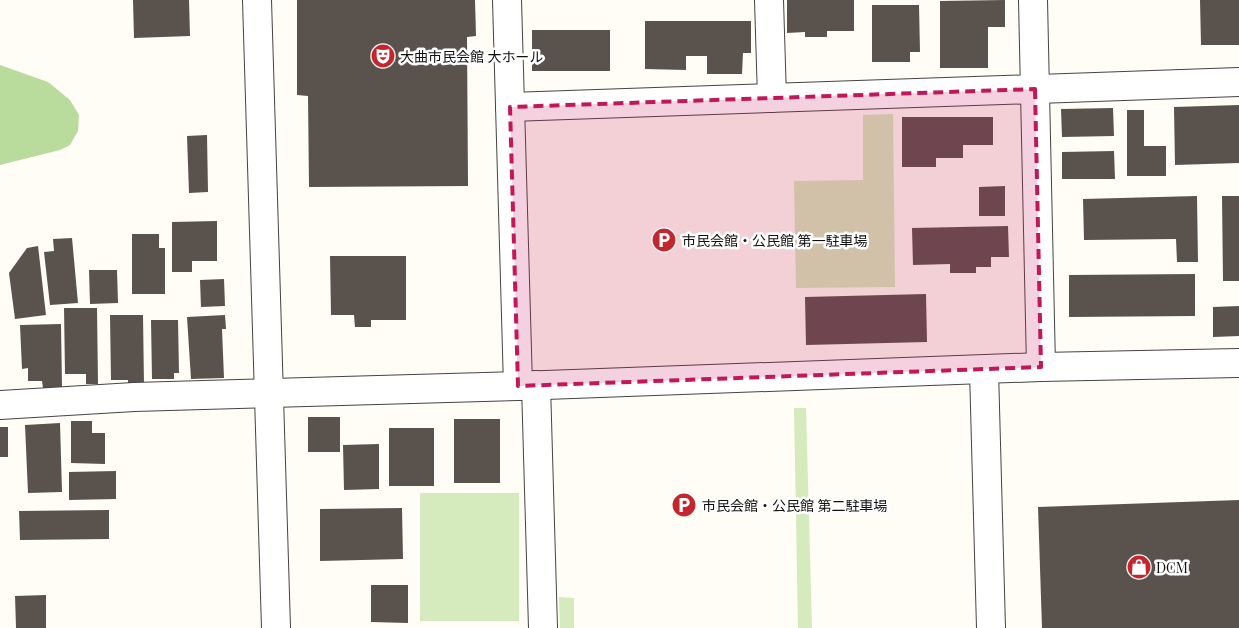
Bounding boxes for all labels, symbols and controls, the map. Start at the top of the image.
theatre icon: 大曲市民会館 大ホール [370,43,396,69]
place label: 大曲市民会館 大ホール [400,47,544,66]
parking icon: 市民会館・公民館 第一駐車場 [651,227,677,253]
place label: 市民会館・公民館 第一駐車場 [682,231,868,250]
parking icon: 市民会館・公民館 第二駐車場 [671,492,697,518]
place label: 市民会館・公民館 第二駐車場 [702,496,888,515]
shop icon: DCM [1126,554,1152,580]
place label: DCM [1156,558,1188,577]

